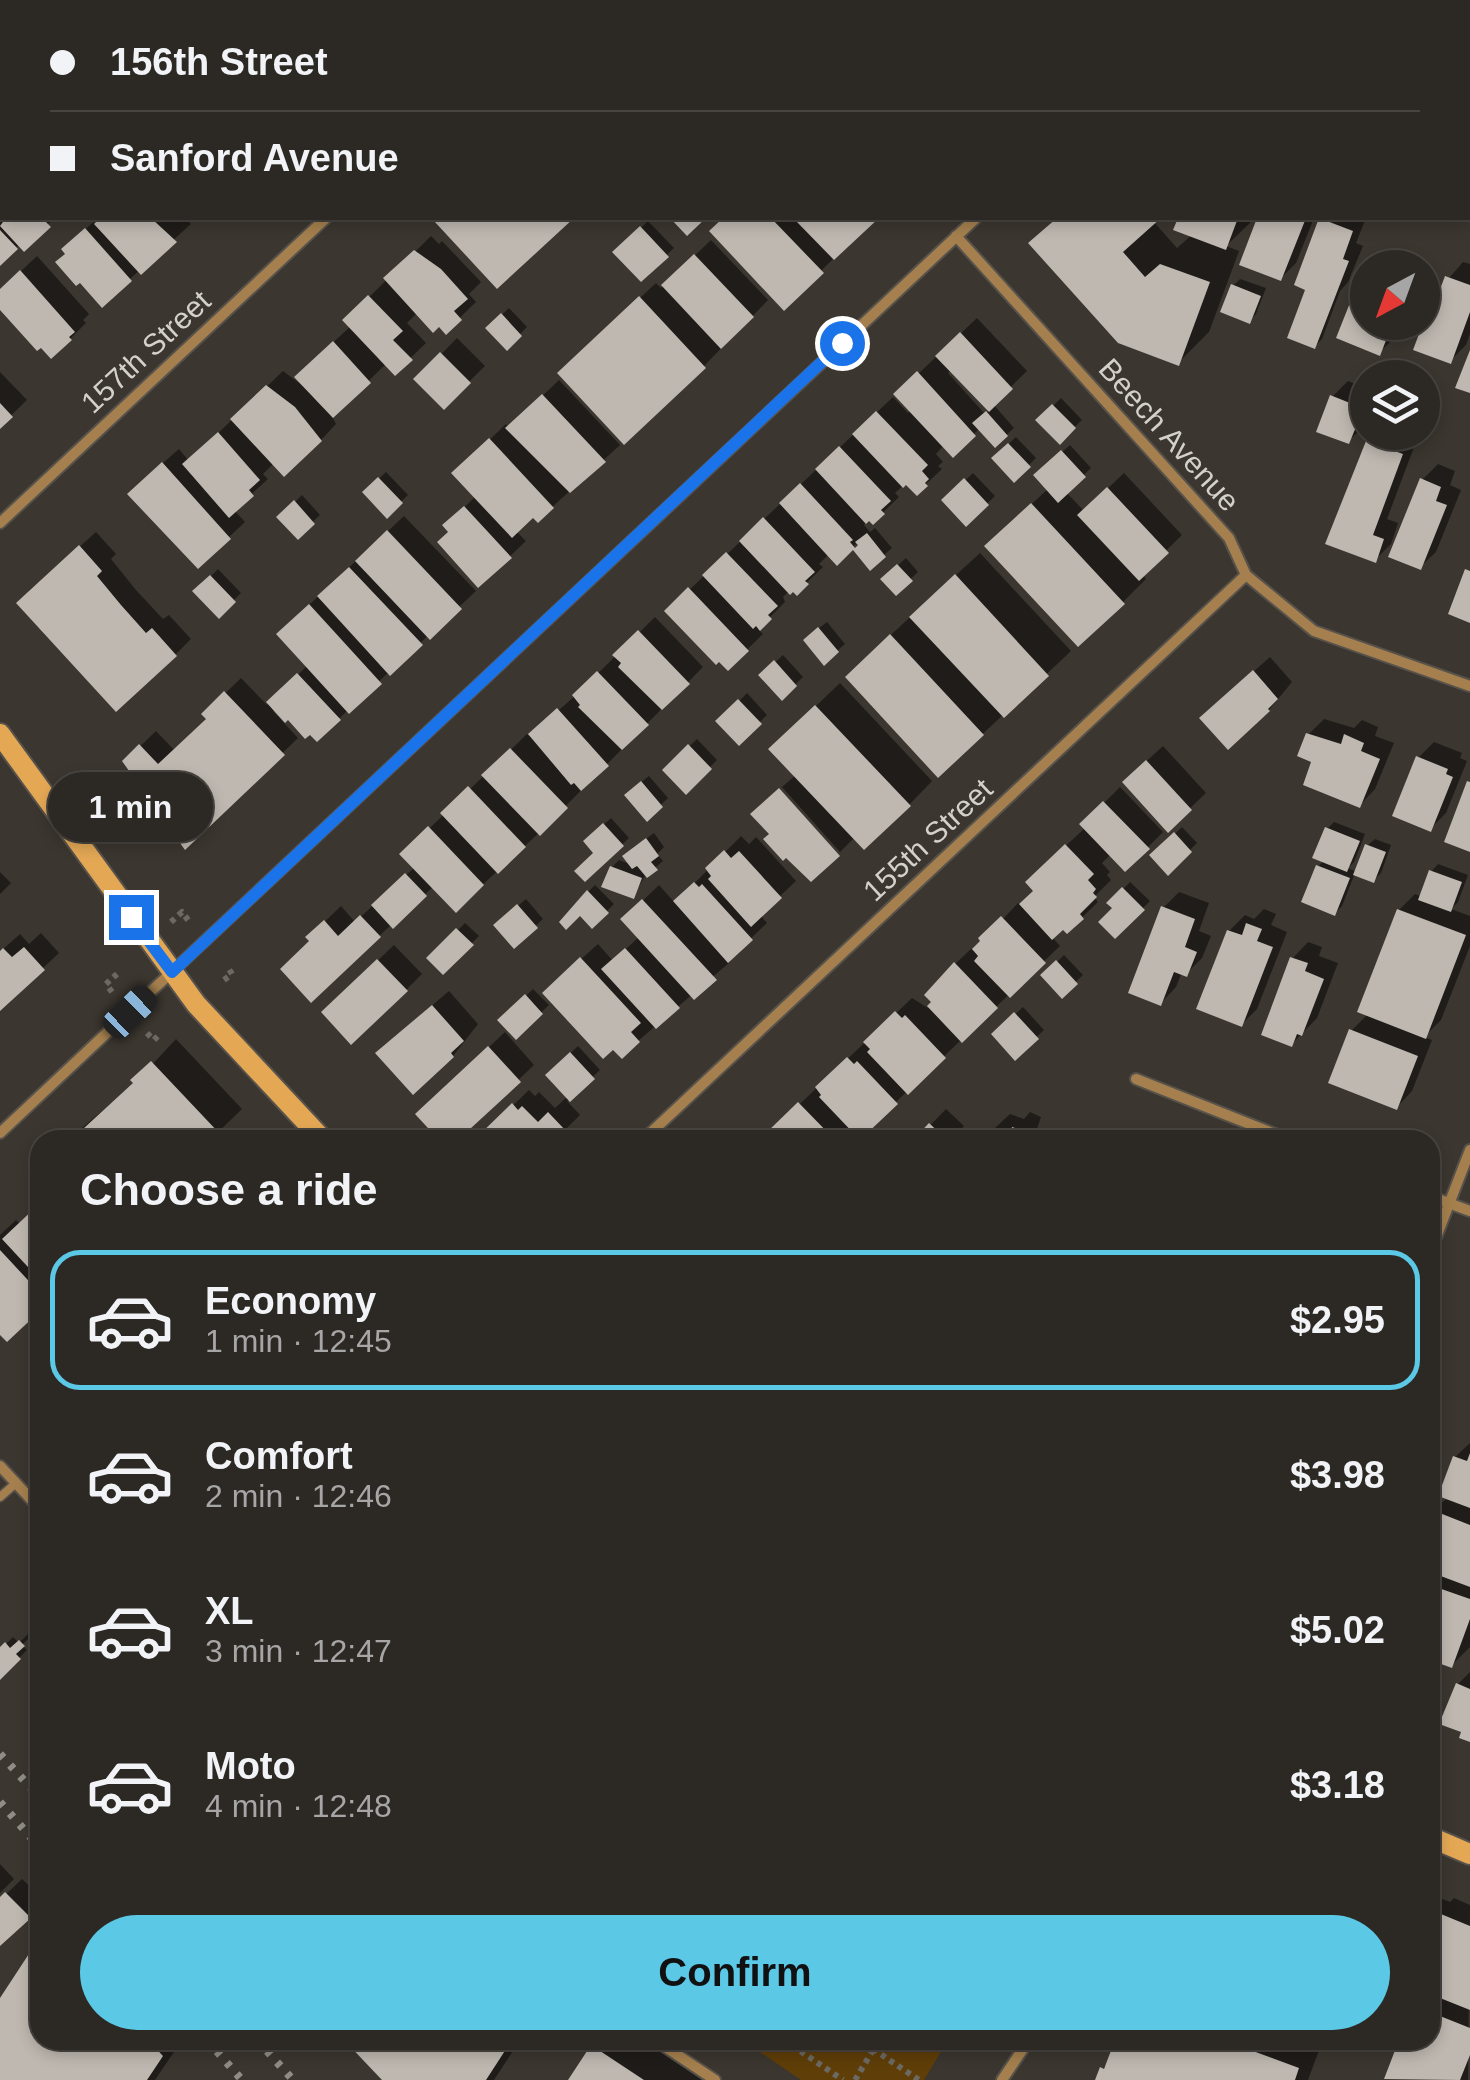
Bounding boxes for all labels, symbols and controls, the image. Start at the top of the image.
text: 156th Street [110,41,328,83]
text: Sanford Avenue [110,137,399,179]
north arrow [1350,250,1440,340]
map controls [1350,250,1440,450]
street label: 157th Street [75,283,217,419]
route start [820,321,865,366]
street label: Beech Avenue [1093,352,1246,517]
button: layers [1350,360,1440,450]
street label: 155th Street [857,771,999,907]
callout: 1 min [48,772,214,842]
text: 1 min [89,789,172,825]
route end [109,895,154,940]
car [98,980,162,1044]
text: Choose a ride [80,1164,378,1215]
icon: car [85,1275,175,1365]
text: Economy [205,1280,376,1322]
text: $2.95 [1290,1299,1385,1341]
text: 1 min · 12:45 [205,1323,392,1359]
icon: car [85,1430,175,1520]
text: Comfort [205,1435,353,1477]
text: $3.98 [1290,1454,1385,1496]
text: 2 min · 12:46 [205,1478,392,1514]
icon: car [85,1585,175,1675]
text: XL [205,1590,254,1632]
text: $5.02 [1290,1609,1385,1651]
text: 3 min · 12:47 [205,1633,392,1669]
icon: car [85,1740,175,1830]
text: Moto [205,1745,296,1787]
text: $3.18 [1290,1764,1385,1806]
text: 4 min · 12:48 [205,1788,392,1824]
button: Confirm [80,1915,1390,2030]

